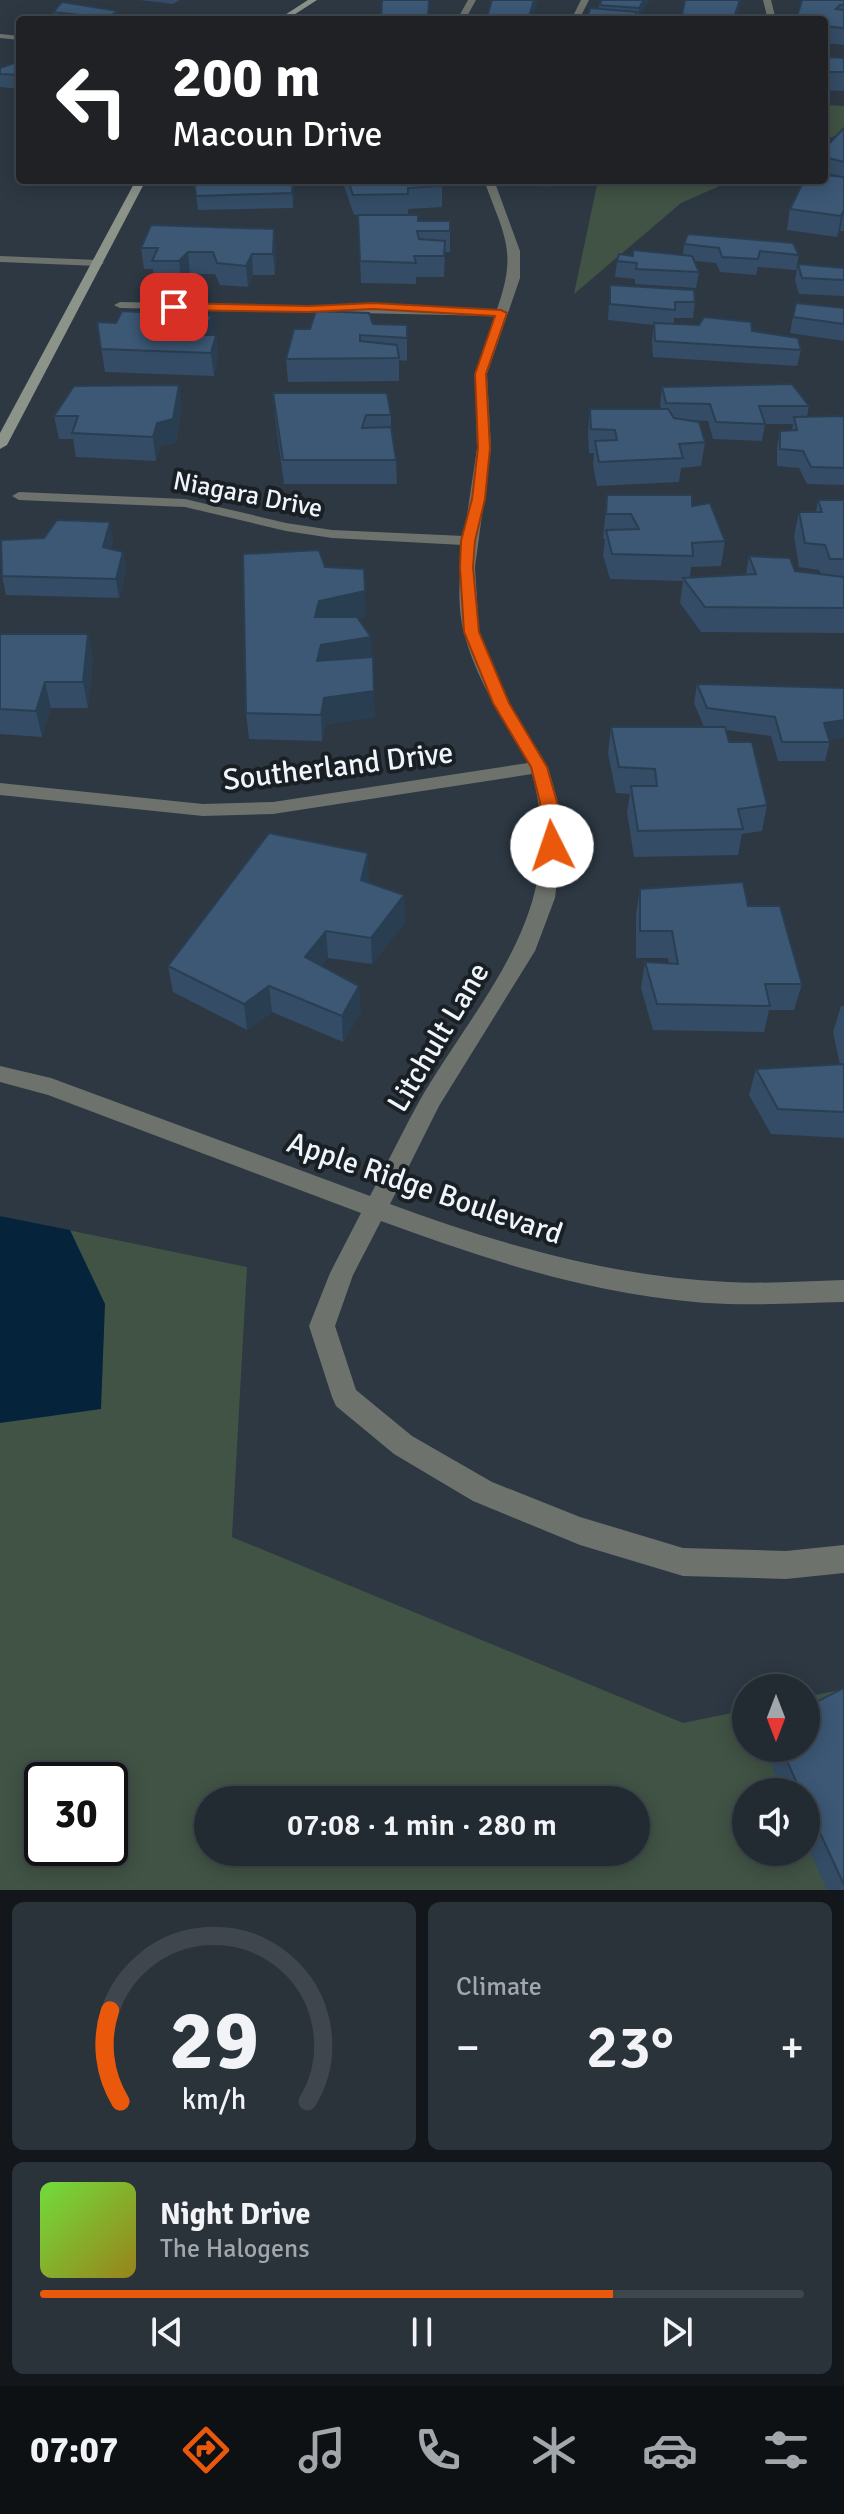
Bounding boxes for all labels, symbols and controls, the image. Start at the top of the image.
text: 200 m [172,43,320,112]
icon: left [40,48,144,152]
text: Macoun Drive [172,112,382,157]
pin [140,273,208,341]
icon: arrive [152,285,196,329]
street label: Niagara Drive [171,465,325,525]
street label: Southerland Drive [221,734,455,799]
position arrow [510,804,594,888]
street label: Litchult Lane [379,956,497,1119]
street label: Apple Ridge Boulevard [282,1124,567,1253]
north arrow [732,1674,820,1762]
map controls [732,1674,820,1866]
speed limit sign: 30 [24,1762,128,1866]
button: sound [732,1778,820,1866]
text: 07:08 · 1 min · 280 m [287,1807,557,1844]
text: Climate [456,1971,542,2003]
text: 29 [169,1990,259,2092]
text: 23° [586,2011,674,2085]
text: − [456,2021,480,2075]
text: + [780,2021,804,2075]
text: km/h [182,2082,246,2117]
text: Night Drive [160,2196,310,2233]
text: The Halogens [160,2233,310,2265]
icon: previous [145,2310,189,2354]
icon: pause [400,2310,444,2354]
icon: next [655,2310,699,2354]
icon: directions [178,2422,234,2478]
icon: music [294,2422,350,2478]
icon: phone [410,2422,466,2478]
icon: climate [526,2422,582,2478]
icon: car [642,2422,698,2478]
icon: filters [758,2422,814,2478]
text: 07:07 [30,2428,118,2473]

